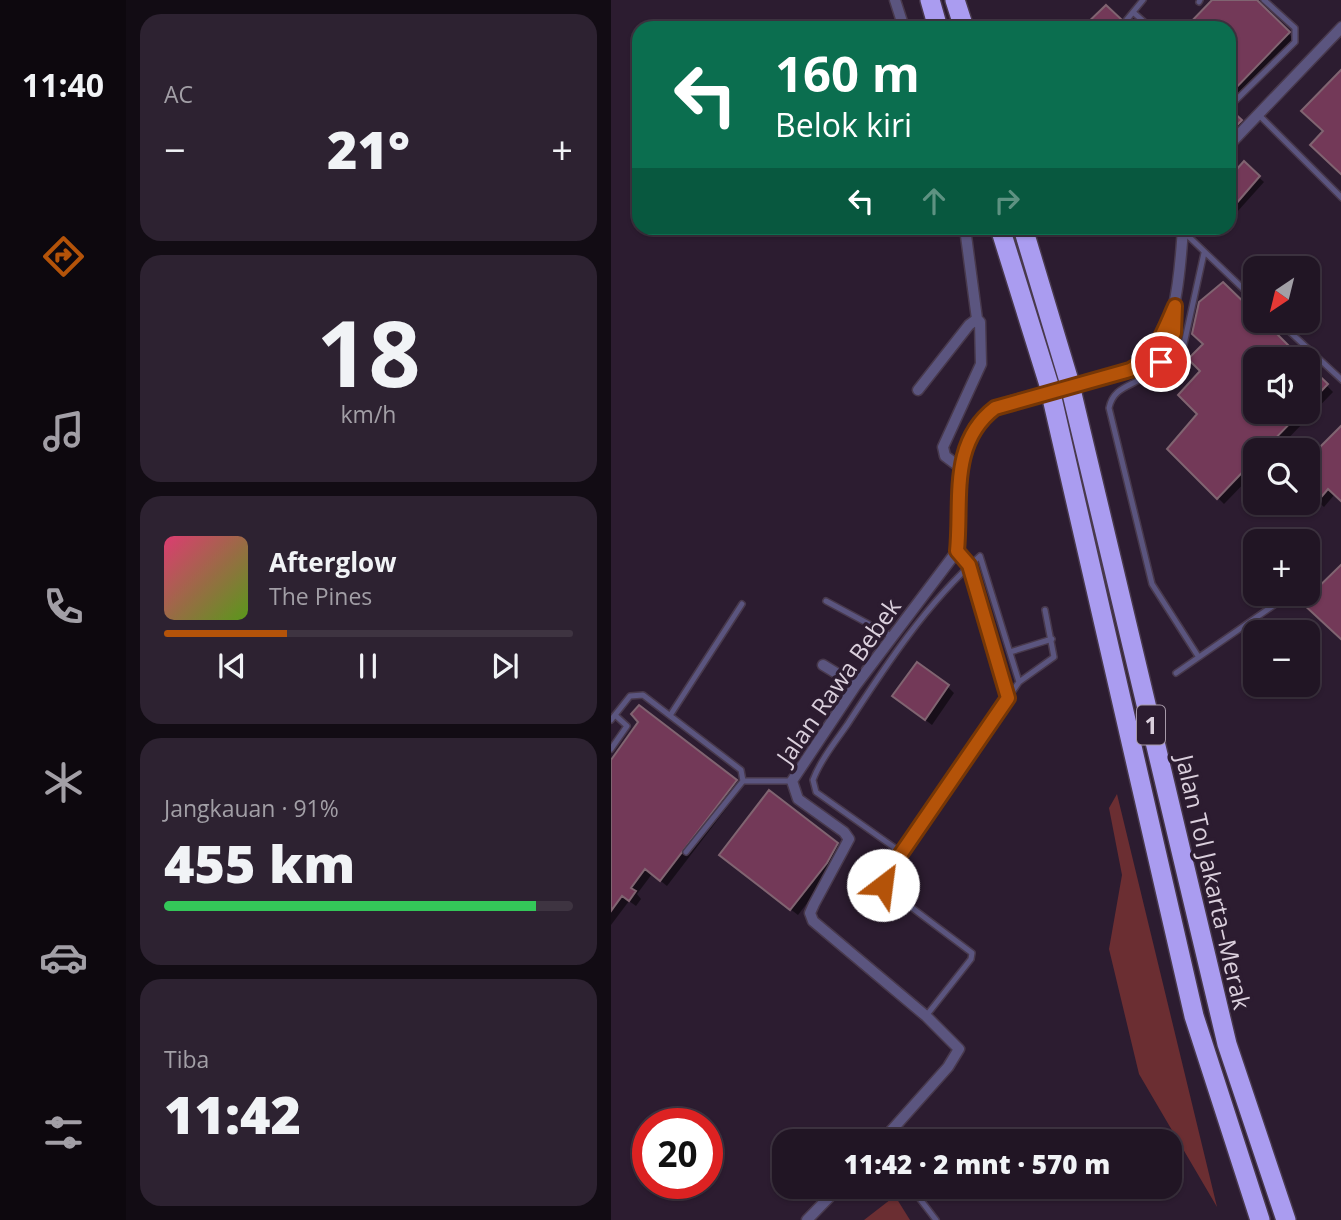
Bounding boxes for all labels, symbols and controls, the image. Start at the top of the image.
text: 160 m [775,40,920,106]
icon: left [660,49,751,140]
text: 11:40 [22,63,104,106]
text: AC [164,78,193,110]
text: Belok kiri [775,103,912,146]
text: 21° [327,113,410,184]
text: − [164,123,186,175]
text: + [551,123,573,175]
icon: left [842,182,880,220]
icon: ahead [915,182,953,220]
icon: right [988,182,1026,220]
icon: directions [39,232,88,281]
north arrow [1243,256,1320,332]
map controls [1243,256,1320,697]
text: 18 [316,290,421,414]
pin [1131,332,1191,392]
icon: arrive [1142,343,1180,381]
button: sound [1243,347,1320,424]
text: km/h [341,398,396,430]
icon: music [39,407,88,456]
button: search [1243,438,1320,515]
button: + [1243,529,1320,606]
text: Afterglow [269,544,396,580]
text: The Pines [269,580,372,612]
icon: phone [39,582,88,631]
street label: Jalan Rawa Bebek [767,591,908,772]
button: − [1243,620,1320,697]
icon: previous [213,647,251,685]
icon: pause [349,647,387,685]
icon: next [486,647,524,685]
road number: 1 [1137,706,1165,744]
street label: Jalan Tol Jakarta–Merak [1168,750,1259,1013]
icon: climate [39,758,88,807]
text: Jangkauan · 91% [164,792,339,824]
text: 455 km [164,827,355,898]
position arrow [846,848,920,922]
icon: car [39,933,88,982]
text: Tiba [164,1043,209,1075]
text: 11:42 [164,1078,301,1149]
icon: filters [39,1108,88,1157]
speed limit sign: 20 [632,1108,723,1199]
text: 11:42 · 2 mnt · 570 m [844,1146,1110,1182]

